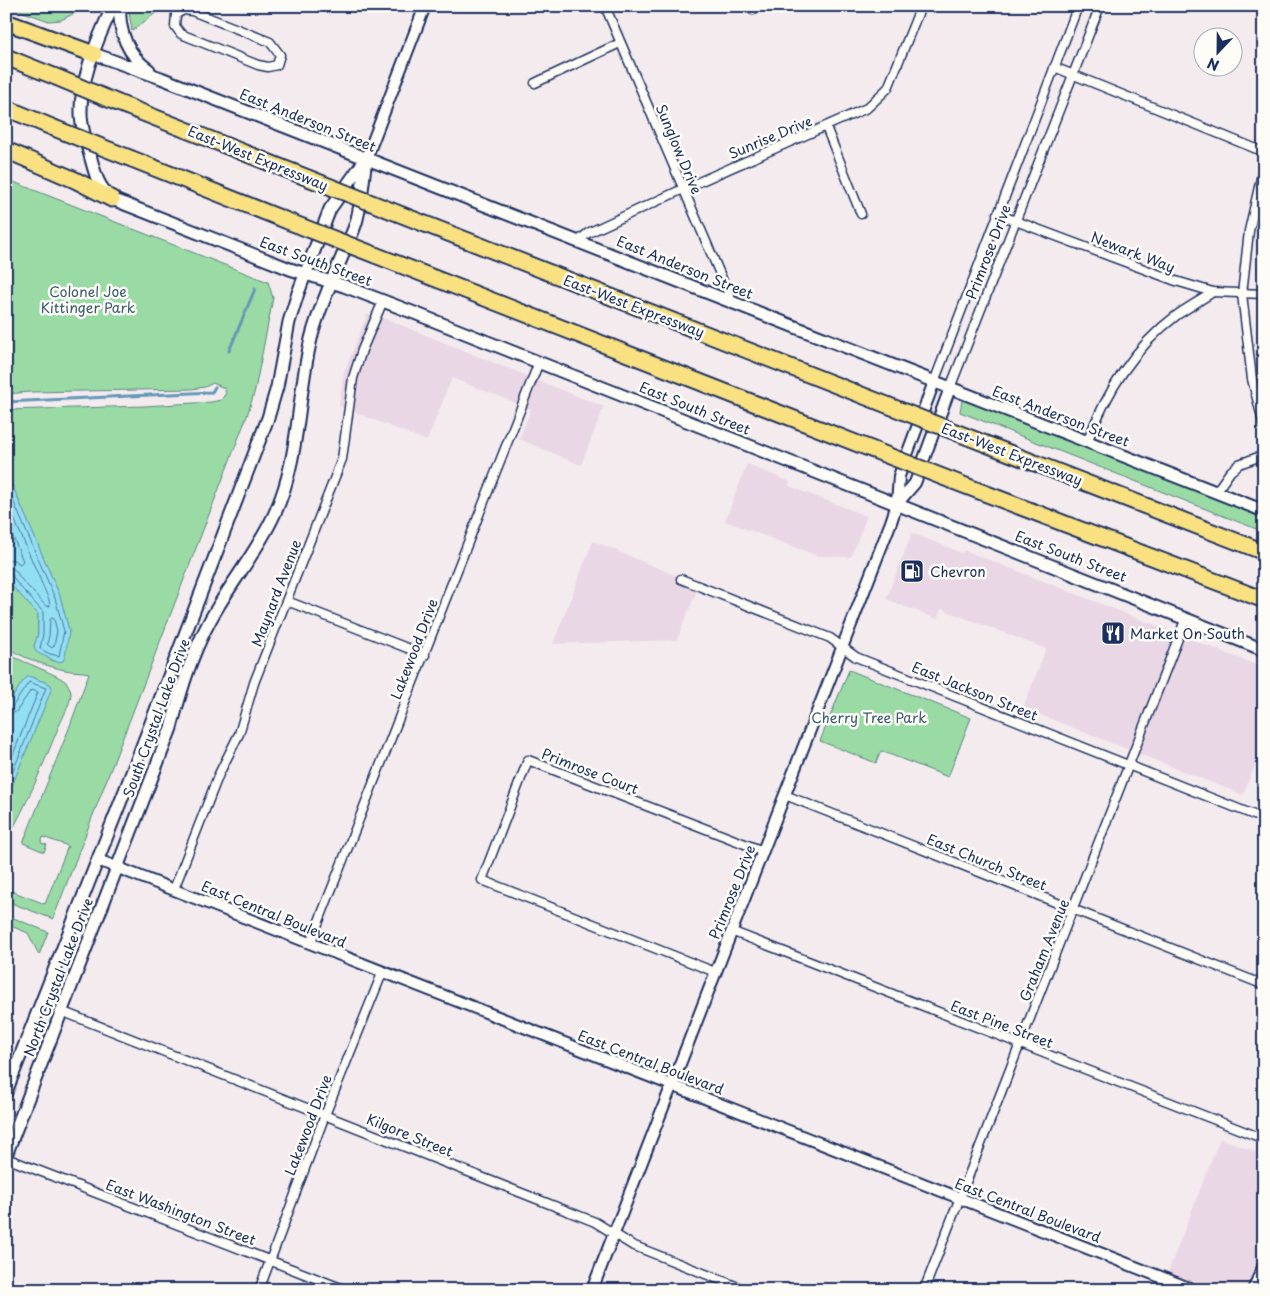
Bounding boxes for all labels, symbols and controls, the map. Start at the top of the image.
north arrow [1192,28,1242,78]
text: N [1204,53,1222,76]
street label: East Anderson Street [237,83,380,157]
street label: Sunglow Drive [651,101,707,197]
street label: Sunrise Drive [725,110,815,164]
street label: East-West Expressway [185,120,331,196]
street label: Primrose Drive [960,201,1016,303]
street label: Newark Way [1088,226,1178,278]
street label: East Anderson Street [614,230,757,304]
street label: East South Street [257,231,375,291]
street label: East-West Expressway [560,269,708,343]
park label: Colonel Joe Kittinger Park [41,281,136,318]
street label: East South Street [636,376,754,440]
street label: East Anderson Street [989,380,1133,452]
street label: East-West Expressway [938,417,1086,491]
street label: East South Street [1012,525,1130,587]
street label: Maynard Avenue [246,536,306,650]
fuel station icon: Chevron [899,558,925,584]
place label: Chevron [930,561,986,582]
street label: Lakewood Drive [385,596,443,702]
restaurant icon: Market On South [1100,620,1126,646]
place label: Market On South [1130,623,1245,644]
street label: South Crystal Lake Drive [117,636,195,800]
street label: East Jackson Street [909,656,1041,726]
park label: Cherry Tree Park [811,707,927,728]
street label: Primrose Court [538,743,642,799]
street label: East Church Street [924,828,1050,896]
street label: Primrose Drive [703,842,761,942]
street label: East Central Boulevard [198,875,350,953]
street label: North Crystal Lake Drive [18,895,98,1059]
street label: Graham Avenue [1014,895,1074,1004]
street label: East Pine Street [948,995,1057,1053]
street label: East Central Boulevard [575,1024,727,1100]
street label: Lakewood Drive [279,1072,337,1178]
street label: Kilgore Street [364,1108,457,1162]
street label: East Central Boulevard [952,1172,1104,1248]
street label: East Washington Street [103,1174,259,1250]

